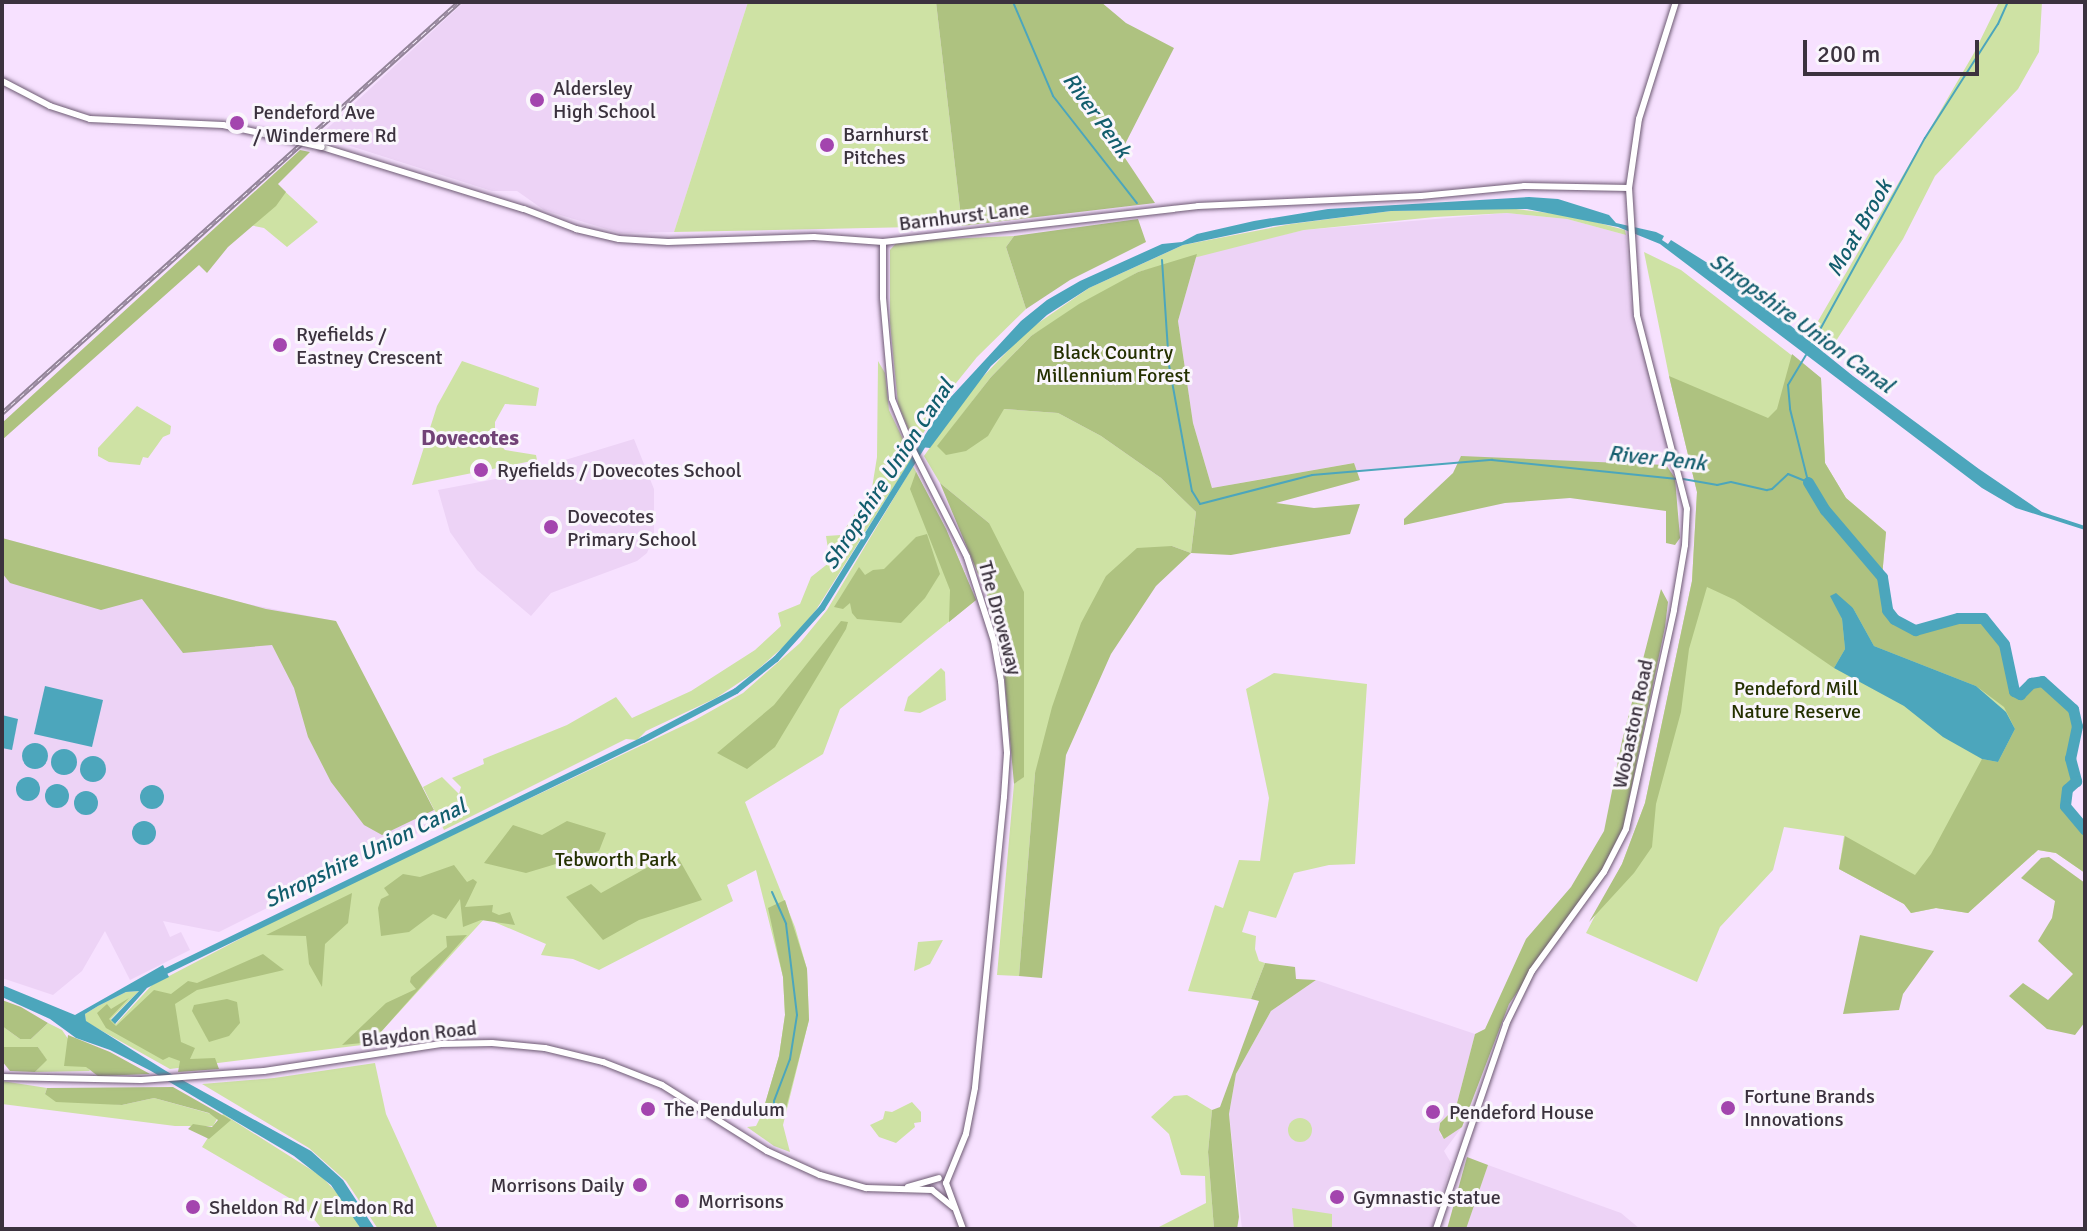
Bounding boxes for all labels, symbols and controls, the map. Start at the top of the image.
scale bar [1807,24,1983,74]
text: 200 m [1817,39,1880,69]
water label: River Penk [1057,67,1137,163]
place label: Aldersley High School [553,76,656,123]
marker: Aldersley High School [528,91,546,109]
place label: Pendeford Ave / Windermere Rd [253,100,397,147]
marker: Pendeford Ave / Windermere Rd [228,114,246,132]
place label: Barnhurst Pitches [843,122,928,169]
marker: Barnhurst Pitches [818,136,836,154]
water label: Moat Brook [1821,175,1897,281]
street label: Barnhurst Lane [897,196,1031,236]
water label: Shropshire Union Canal [1705,247,1899,399]
place label: Ryefields / Eastney Crescent [296,322,443,369]
marker: Ryefields / Eastney Crescent [271,336,289,354]
park label: Black Country Millennium Forest [1036,341,1190,388]
water label: Shropshire Union Canal [817,374,959,574]
district label: Dovecotes [421,425,519,451]
water label: River Penk [1607,440,1707,476]
place label: Ryefields / Dovecotes School [497,458,742,482]
marker: Ryefields / Dovecotes School [472,461,490,479]
place label: Dovecotes Primary School [567,504,697,551]
marker: Dovecotes Primary School [542,518,560,536]
street label: The Droveway [973,558,1027,678]
street label: Wobaston Road [1608,657,1658,791]
park label: Pendeford Mill Nature Reserve [1731,677,1861,724]
water label: Shropshire Union Canal [260,793,470,913]
park label: Tebworth Park [555,847,677,871]
street label: Blaydon Road [360,1016,478,1052]
place label: Fortune Brands Innovations [1744,1084,1875,1131]
place label: The Pendulum [664,1097,785,1121]
marker: Fortune Brands Innovations [1719,1099,1737,1117]
marker: The Pendulum [639,1100,657,1118]
place label: Pendeford House [1449,1100,1594,1124]
marker: Pendeford House [1424,1103,1442,1121]
place label: Morrisons Daily [490,1173,624,1197]
marker: Morrisons Daily [631,1176,649,1194]
place label: Gymnastic statue [1353,1185,1501,1209]
marker: Gymnastic statue [1328,1188,1346,1206]
place label: Morrisons [698,1189,784,1213]
marker: Morrisons [673,1192,691,1210]
place label: Sheldon Rd / Elmdon Rd [209,1195,414,1219]
marker: Sheldon Rd / Elmdon Rd [184,1198,202,1216]

